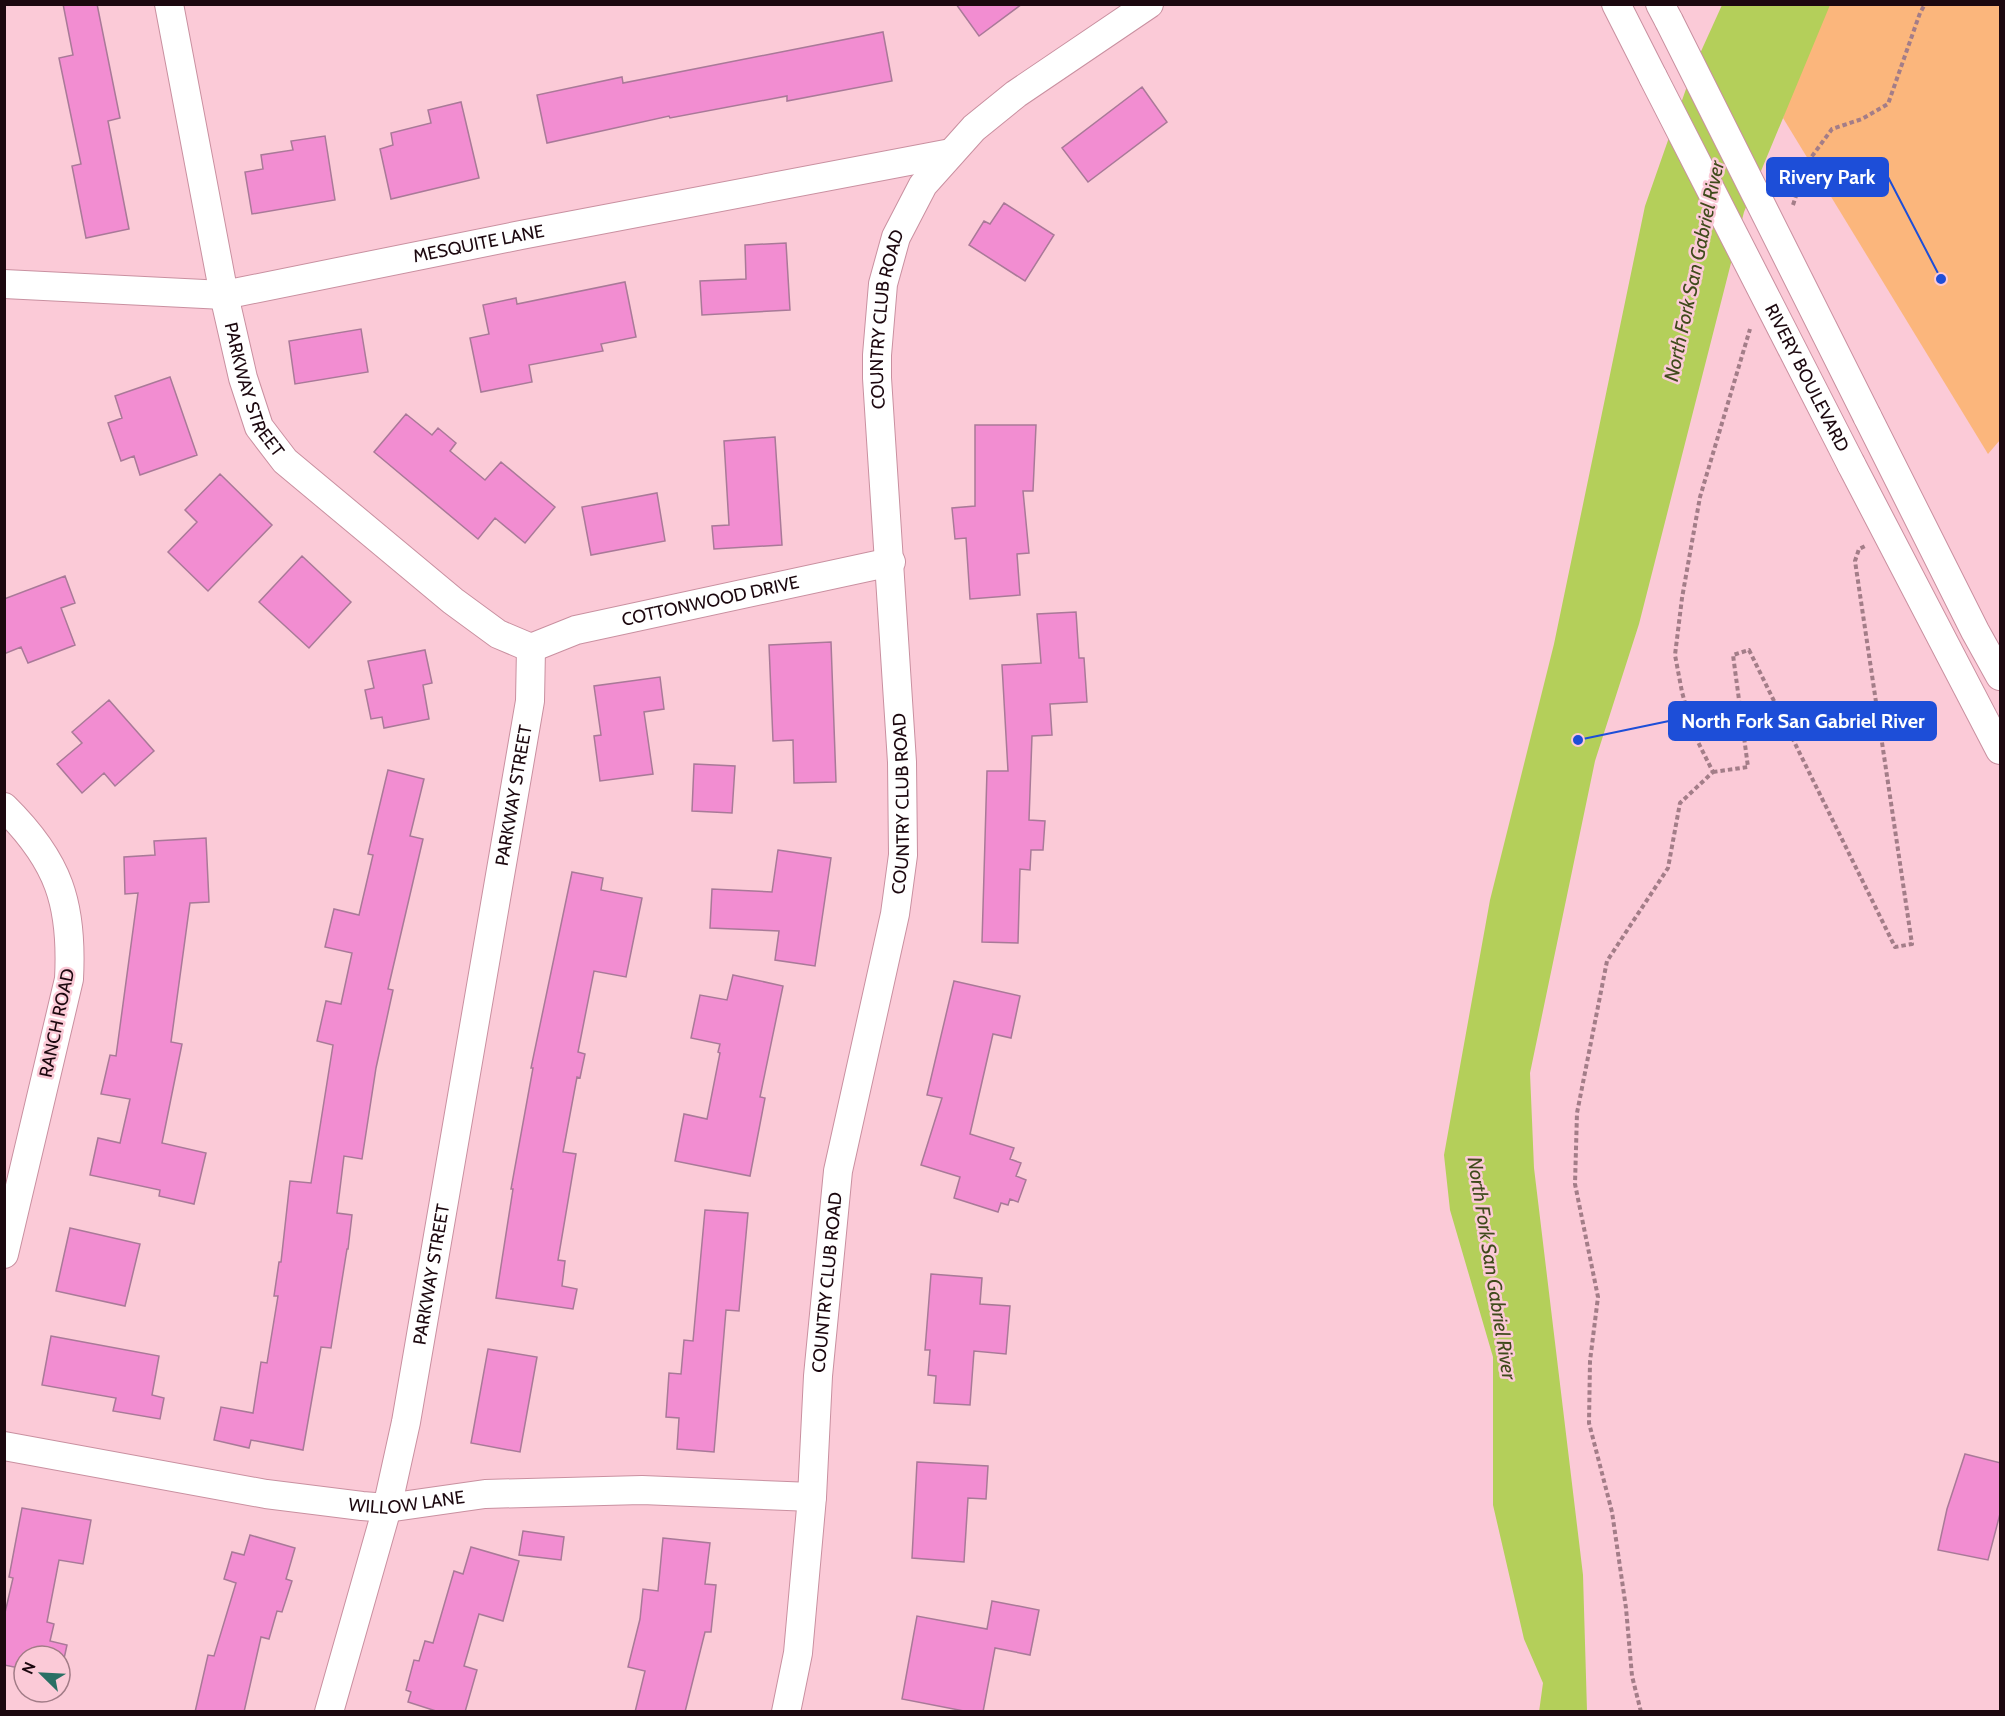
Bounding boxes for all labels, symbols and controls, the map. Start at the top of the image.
water label: North Fork San Gabriel River [1659,158,1729,384]
callout: Rivery Park [1767,158,1888,196]
text: Rivery Park [1779,165,1876,189]
street label: MESQUITE LANE [411,220,546,268]
street label: COUNTRY CLUB ROAD [866,226,909,410]
street label: RIVERY BOULEVARD [1760,300,1854,456]
street label: PARKWAY STREET [220,320,289,461]
street label: COTTONWOOD DRIVE [620,571,801,631]
callout: North Fork San Gabriel River [1669,702,1936,740]
text: North Fork San Gabriel River [1681,709,1925,733]
street label: COUNTRY CLUB ROAD [887,712,914,896]
street label: PARKWAY STREET [491,723,537,868]
street label: RANCH ROAD [35,966,79,1080]
water label: North Fork San Gabriel River [1463,1155,1522,1382]
street label: COUNTRY CLUB ROAD [807,1191,847,1374]
street label: PARKWAY STREET [408,1202,454,1347]
street label: WILLOW LANE [347,1486,466,1519]
north arrow [12,1644,72,1704]
text: N [18,1659,40,1677]

